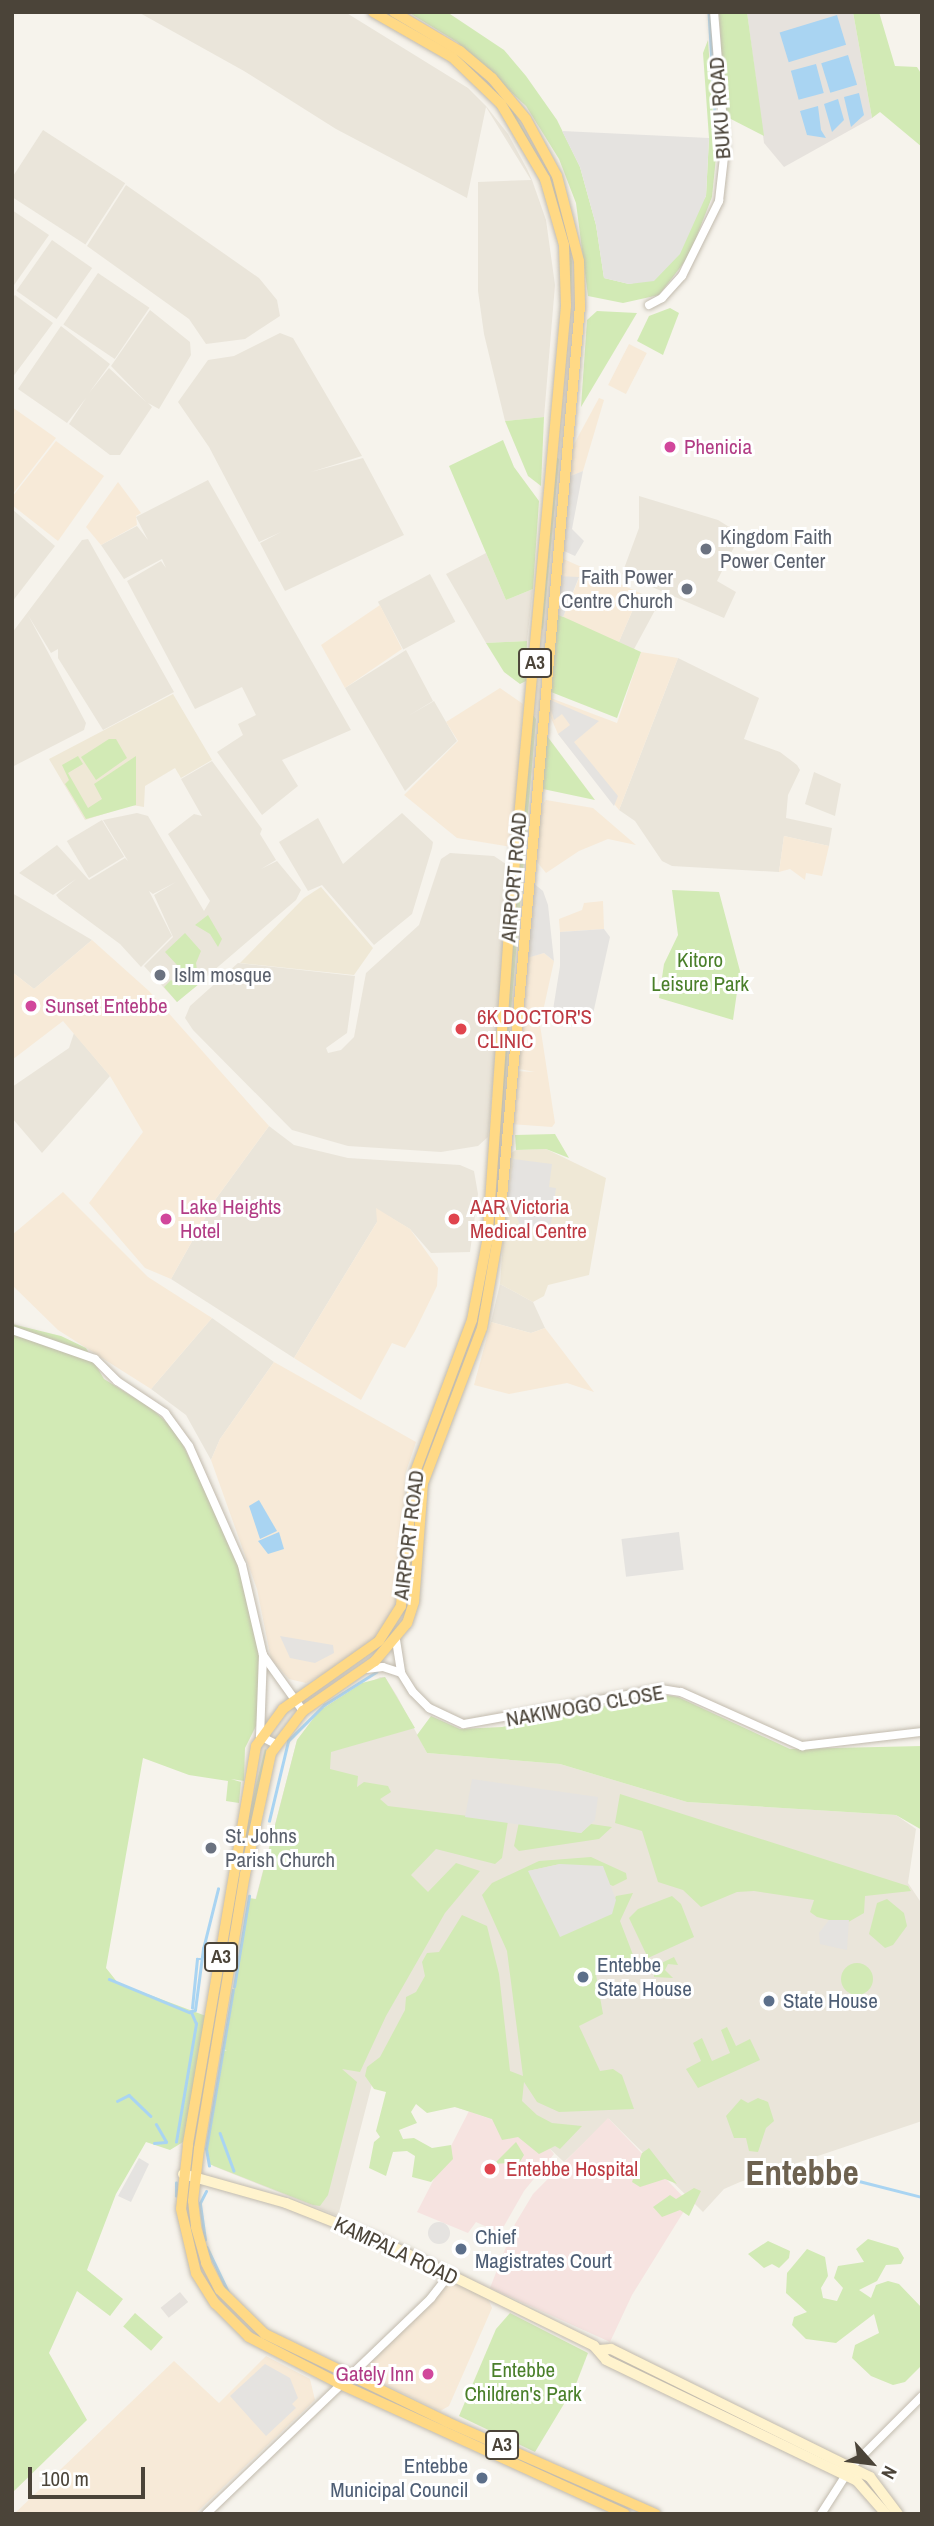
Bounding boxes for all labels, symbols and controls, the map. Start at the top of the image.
street label: BUKU ROAD [704,56,736,160]
place label: Phenicia [684,434,752,460]
marker: Phenicia [662,439,678,455]
place label: Kingdom Faith Power Center [720,524,832,574]
marker: Kingdom Faith Power Center [698,541,714,557]
place label: Faith Power Centre Church [561,564,673,614]
marker: Faith Power Centre Church [679,581,695,597]
road number: A3 [518,648,552,678]
street label: AIRPORT ROAD [496,811,532,943]
park label: Kitoro Leisure Park [651,947,749,997]
place label: Islm mosque [174,962,272,988]
marker: Islm mosque [152,967,168,983]
place label: Sunset Entebbe [45,993,168,1019]
marker: Sunset Entebbe [23,998,39,1014]
place label: 6K DOCTOR'S CLINIC [477,1004,592,1054]
marker: 6K DOCTOR'S CLINIC [451,1019,471,1039]
place label: Lake Heights Hotel [180,1194,281,1244]
place label: AAR Victoria Medical Centre [470,1194,587,1244]
marker: AAR Victoria Medical Centre [444,1209,464,1229]
marker: Lake Heights Hotel [158,1211,174,1227]
street label: AIRPORT ROAD [389,1469,429,1601]
street label: NAKIWOGO CLOSE [504,1680,666,1732]
place label: St. Johns Parish Church [225,1823,335,1873]
marker: St. Johns Parish Church [203,1840,219,1856]
road number: A3 [204,1941,238,1972]
place label: Entebbe State House [597,1952,692,2002]
marker: Entebbe State House [575,1969,591,1985]
place label: State House [783,1988,878,2014]
marker: State House [761,1993,777,2009]
district label: Entebbe [745,2152,859,2194]
place label: Entebbe Hospital [506,2156,638,2182]
marker: Entebbe Hospital [480,2159,500,2179]
street label: KAMPALA ROAD [330,2211,462,2291]
place label: Chief Magistrates Court [475,2224,612,2274]
marker: Chief Magistrates Court [453,2241,469,2257]
park label: Entebbe Children's Park [464,2357,582,2407]
place label: Gately Inn [336,2361,414,2387]
marker: Gately Inn [420,2366,436,2382]
north arrow [836,2428,906,2498]
road number: A3 [484,2430,520,2460]
scale bar [32,2452,149,2496]
place label: Entebbe Municipal Council [330,2453,468,2503]
text: N [875,2462,904,2484]
text: 100 m [41,2464,89,2493]
marker: Entebbe Municipal Council [474,2470,490,2486]

